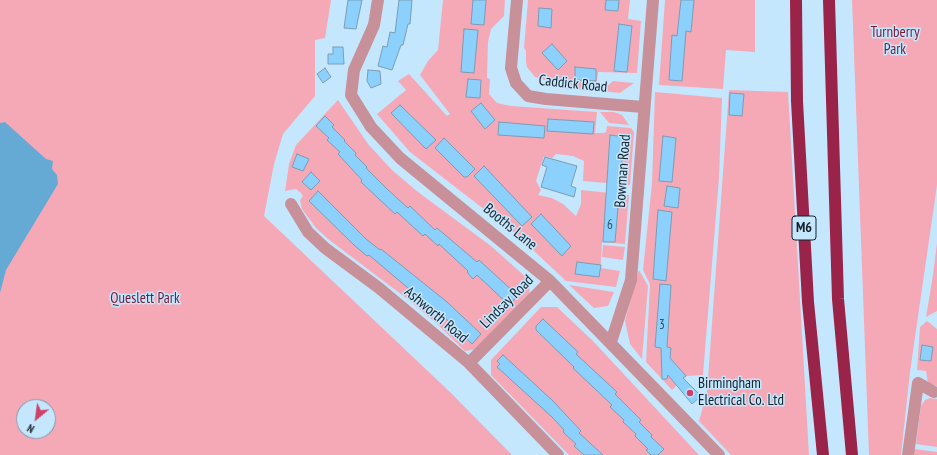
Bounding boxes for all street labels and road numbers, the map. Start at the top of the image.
street label: Caddick Road [538,71,608,97]
street label: Bowman Road [611,134,635,208]
street label: Booths Lane [480,200,540,254]
road number: M6 [792,216,816,240]
street label: Lindsay Road [477,272,537,332]
street label: Ashworth Road [400,283,472,347]

